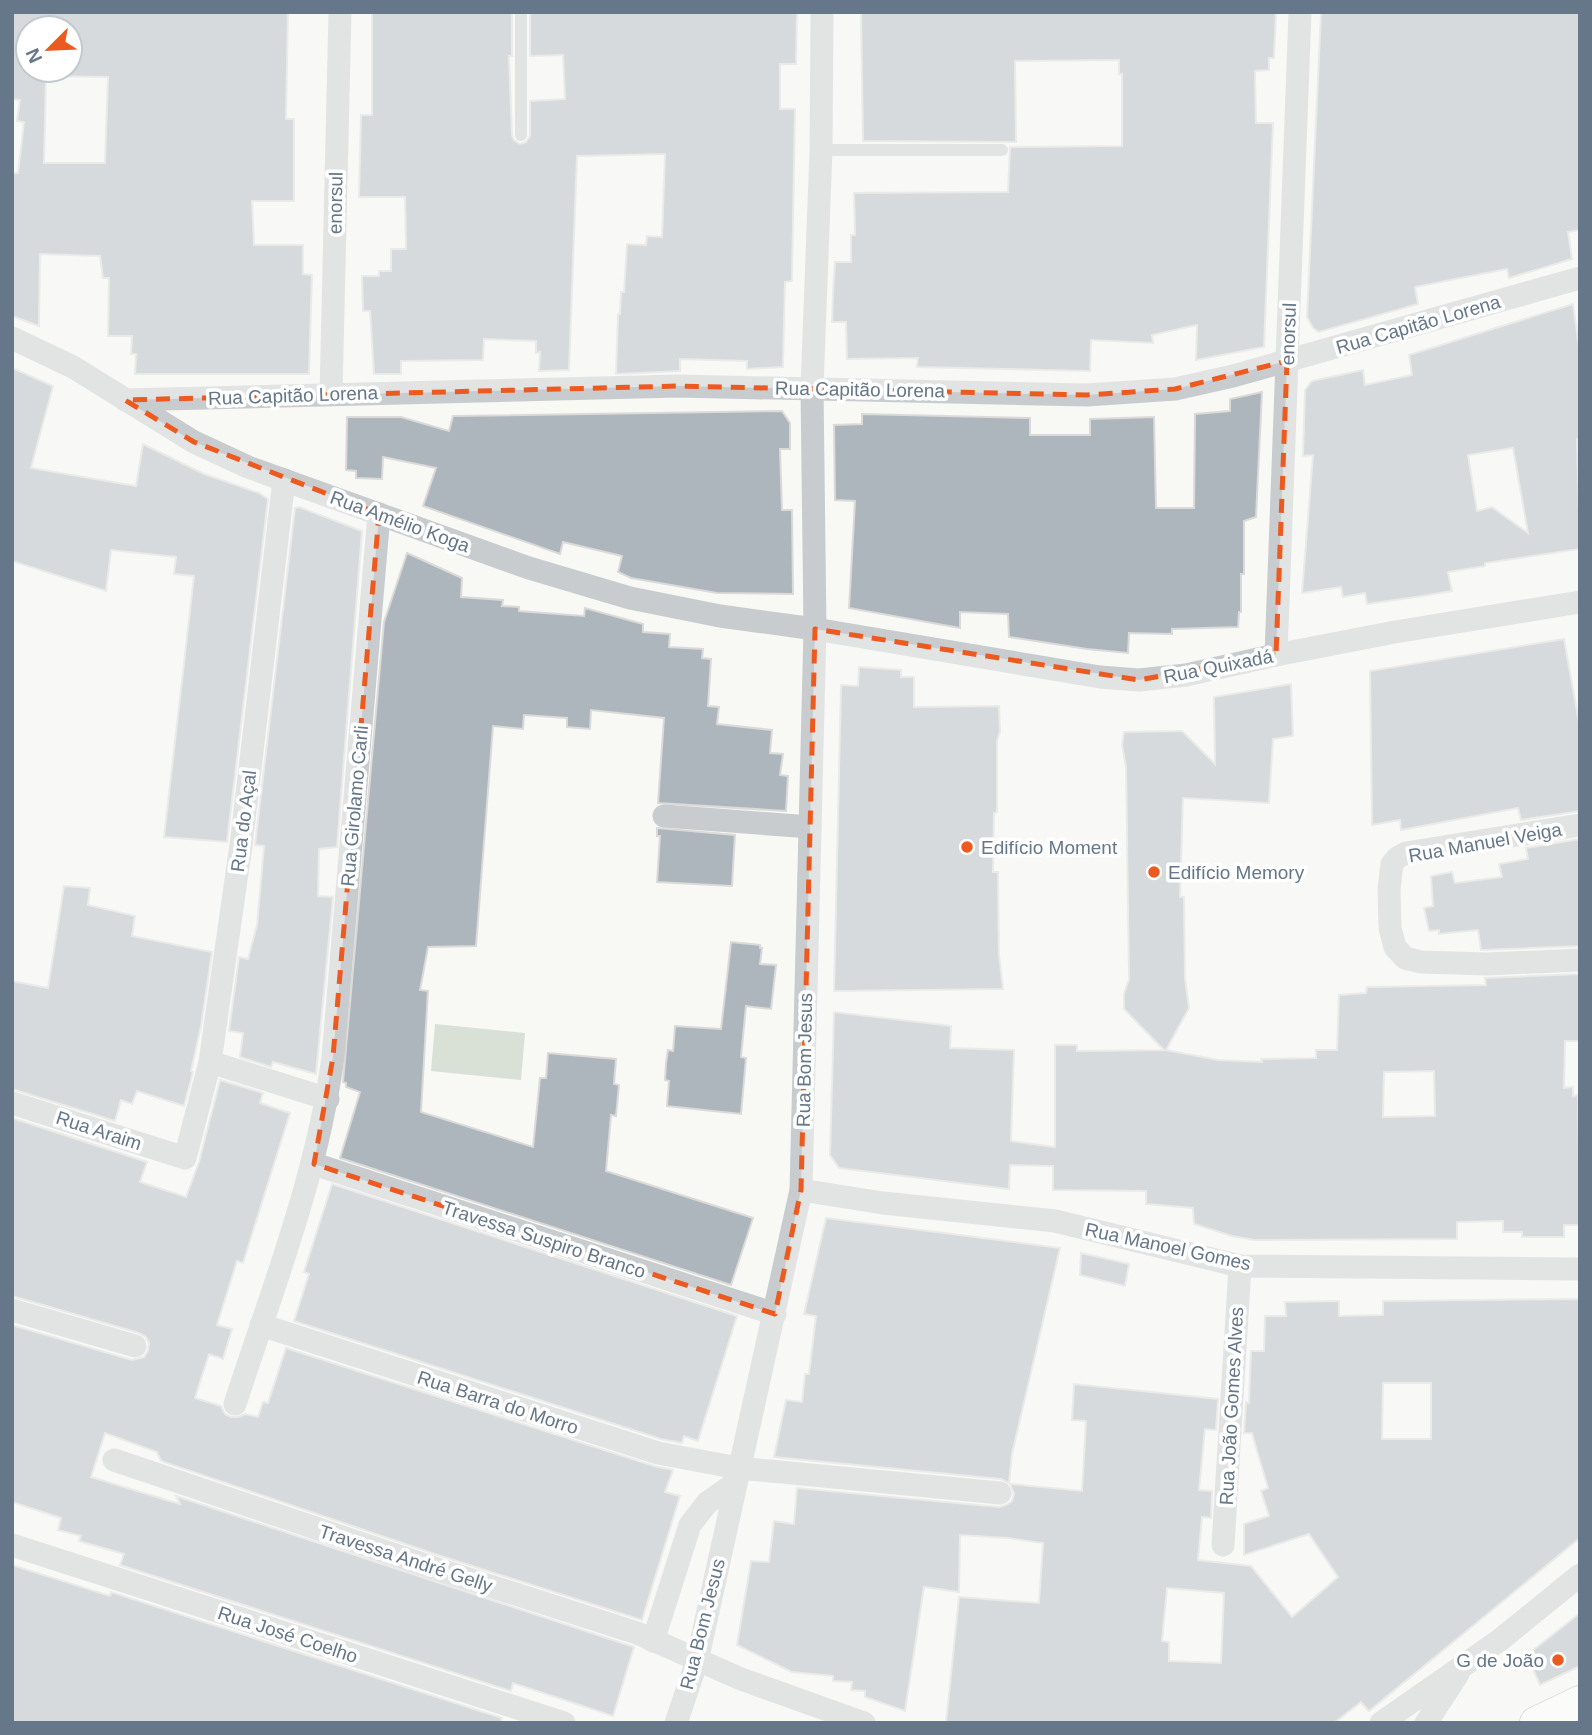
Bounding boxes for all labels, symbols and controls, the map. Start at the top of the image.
north arrow [14,14,84,84]
text: N [22,45,46,66]
street label: enorsul [324,172,347,234]
street label: Rua Capitão Lorena [1333,291,1503,358]
street label: enorsul [1277,303,1300,366]
street label: Rua Capitão Lorena [775,378,946,401]
street label: Rua Capitão Lorena [208,382,379,409]
street label: Rua Amélio Koga [327,486,473,557]
street label: Rua Quixadá [1162,646,1275,687]
street label: Rua Girolamo Carli [337,725,372,887]
street label: Rua do Açal [227,769,260,873]
street label: Rua Manuel Veiga [1407,819,1564,866]
place label: Edifício Moment [981,837,1118,858]
marker: Edifício Moment [959,839,975,855]
place label: Edifício Memory [1168,862,1305,883]
marker: Edifício Memory [1146,864,1162,880]
street label: Rua Bom Jesus [793,993,816,1127]
street label: Rua Araim [53,1107,144,1154]
street label: Travessa Suspiro Branco [439,1197,648,1282]
street label: Rua Manoel Gomes [1083,1219,1253,1274]
street label: Rua João Gomes Alves [1216,1306,1247,1506]
street label: Rua Barra do Morro [415,1367,581,1438]
street label: Travessa André Gelly [317,1521,496,1597]
street label: Rua Bom Jesus [676,1557,729,1692]
street label: Rua José Coelho [215,1602,360,1667]
place label: G de João [1456,1650,1544,1671]
marker: G de João [1550,1652,1566,1668]

